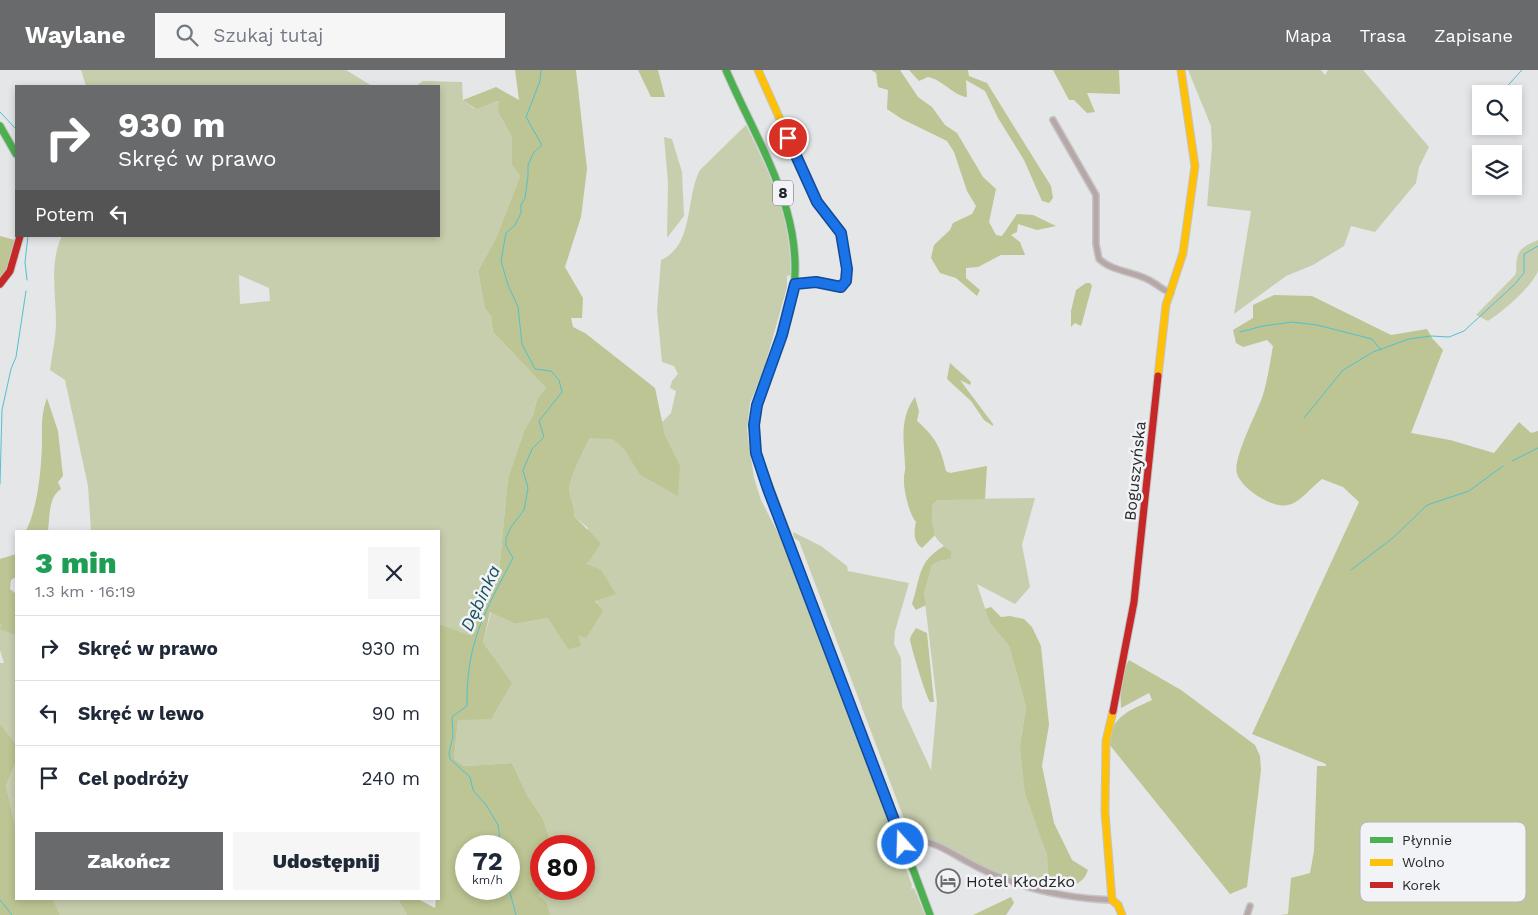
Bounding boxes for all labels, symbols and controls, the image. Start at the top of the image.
search box [155,13,505,58]
text: Waylane [25,21,125,49]
icon: search [173,21,201,49]
text: Szukaj tutaj [213,24,323,47]
text: Mapa [1285,25,1332,46]
text: Trasa [1360,25,1406,46]
text: Zapisane [1434,25,1513,46]
map controls [1472,85,1522,195]
button: search [1472,85,1522,135]
text: 930 m [118,104,226,146]
icon: right [35,105,100,170]
pin [767,117,809,159]
icon: arrive [774,124,802,152]
button: layers [1472,145,1522,195]
text: Skręć w prawo [118,146,277,171]
road number: 8 [773,180,793,206]
icon: left [105,200,133,228]
text: Potem [35,203,95,226]
street label: Boguszyńska [1120,420,1150,522]
text: 3 min [35,545,117,580]
button: close [368,547,420,599]
water label: Dębinka [456,562,504,634]
text: 1.3 km · 16:19 [35,582,136,601]
icon: right [35,634,63,662]
text: Skręć w prawo [78,637,218,660]
text: 930 m [361,637,420,660]
icon: left [35,699,63,727]
text: Skręć w lewo [78,702,204,725]
text: 90 m [372,702,420,725]
icon: arrive [35,764,63,792]
text: Cel podróży [78,767,188,790]
text: 240 m [361,767,420,790]
position arrow [876,817,928,869]
legend [1360,822,1526,902]
button: Zakończ [35,832,223,890]
button: Udostępnij [233,832,420,890]
text: Płynnie [1402,832,1452,848]
speed limit sign: 80 [530,835,595,900]
text: 72 [472,847,503,876]
text: Wolno [1402,854,1445,870]
hotel icon: Hotel Kłodzko [935,868,961,894]
place label: Hotel Kłodzko [966,872,1075,891]
text: km/h [472,873,503,887]
text: Korek [1402,877,1441,893]

